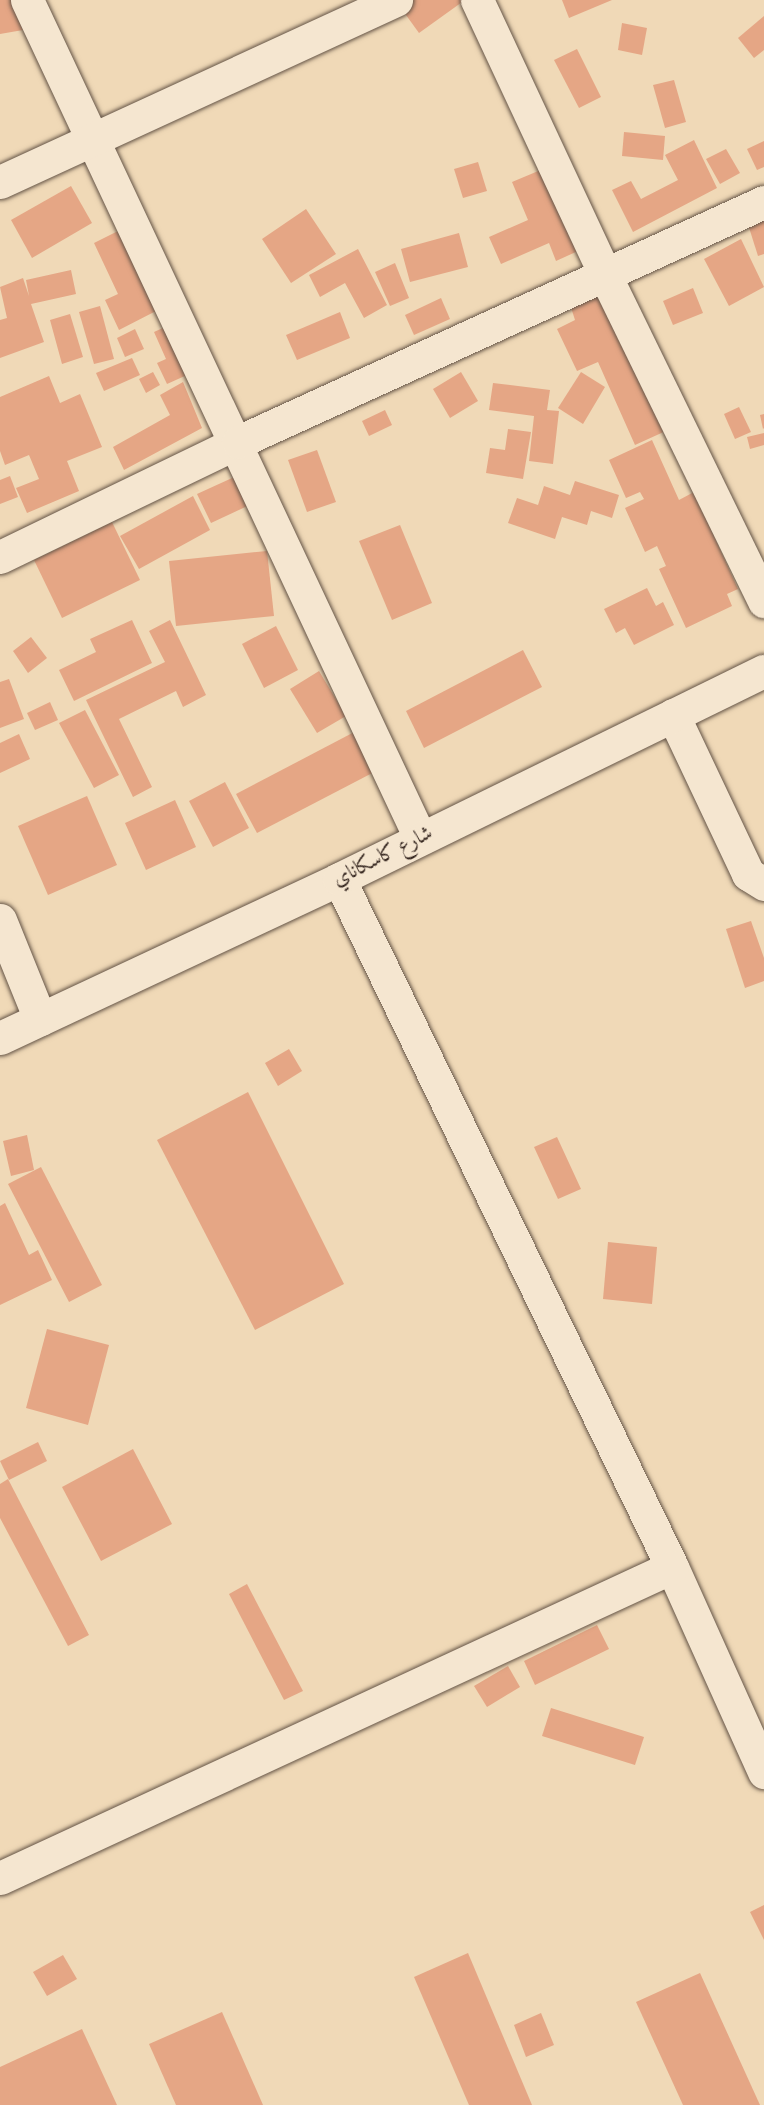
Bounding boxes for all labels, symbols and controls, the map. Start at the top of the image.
street label: شارع كاسكاناي [329,821,437,893]

